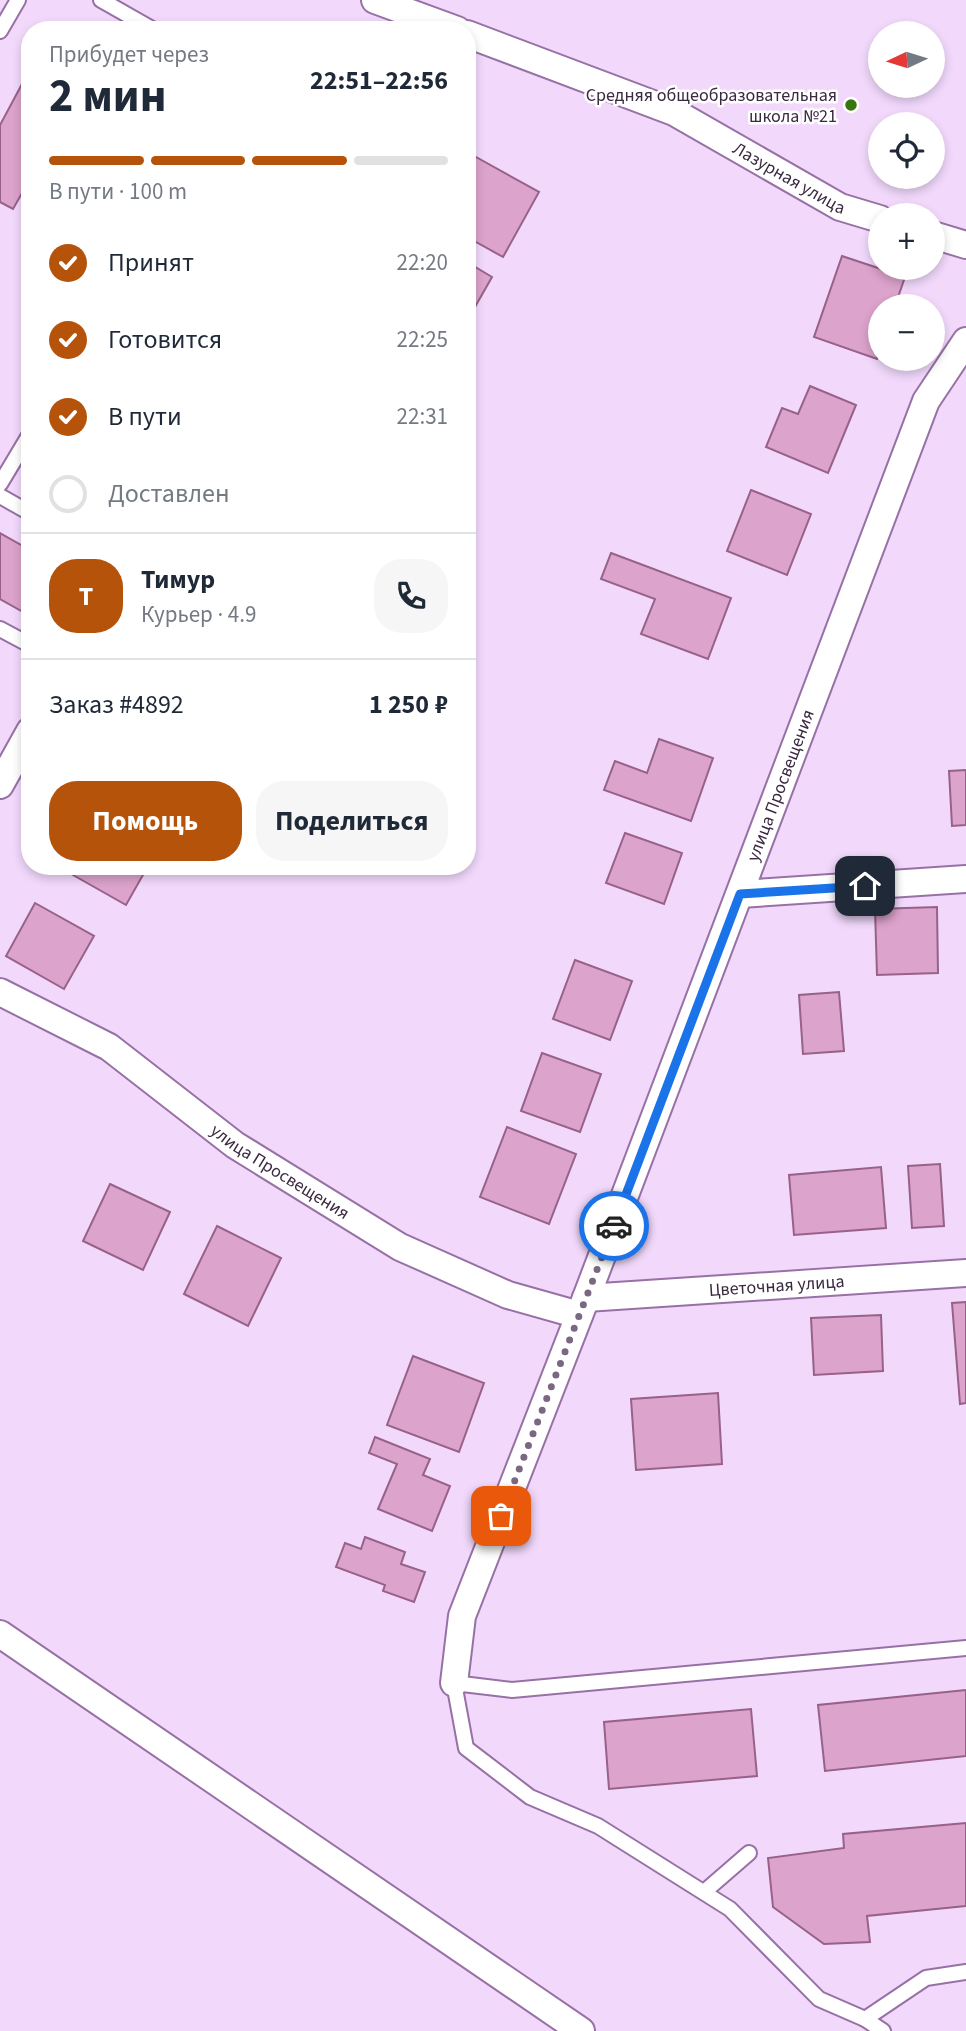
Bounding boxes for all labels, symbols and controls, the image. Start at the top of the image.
north arrow [868,21,945,98]
map controls [868,21,945,371]
text: Прибудет через [49,38,209,71]
text: 22:51–22:56 [310,62,448,99]
text: 2 мин [49,64,166,129]
place label: Средняя общеобразовательная школа №21 [586,83,837,129]
marker: Средняя общеобразовательная школа №21 [843,97,859,113]
button: locate [868,112,945,189]
street label: Лазурная улица [728,136,848,221]
text: В пути · 100 m [49,175,187,208]
button: + [868,203,945,280]
icon: check [49,244,87,282]
text: Принят [108,244,194,281]
text: 22:20 [397,246,448,279]
button: − [868,294,945,371]
icon: check [49,321,87,359]
text: Готовится [108,321,222,358]
text: 22:25 [397,323,448,356]
icon: check [49,398,87,436]
text: В пути [108,398,182,435]
text: 22:31 [397,400,448,433]
text: Доставлен [108,475,230,512]
button: phone [374,559,448,633]
text: Тимур [141,561,215,598]
text: Т [79,578,93,615]
text: Курьер · 4.9 [141,598,256,631]
text: Заказ #4892 [49,686,184,723]
text: 1 250 ₽ [369,686,448,723]
street label: улица Просвещения [741,706,821,865]
button: Помощь [49,781,242,861]
button: Поделиться [256,781,448,861]
pin [835,856,895,916]
icon: home [846,867,884,905]
street label: улица Просвещения [205,1118,354,1226]
courier [579,1191,649,1261]
icon: car [595,1207,633,1245]
street label: Цветочная улица [708,1269,845,1303]
pin [471,1486,531,1546]
icon: bag [482,1497,520,1535]

